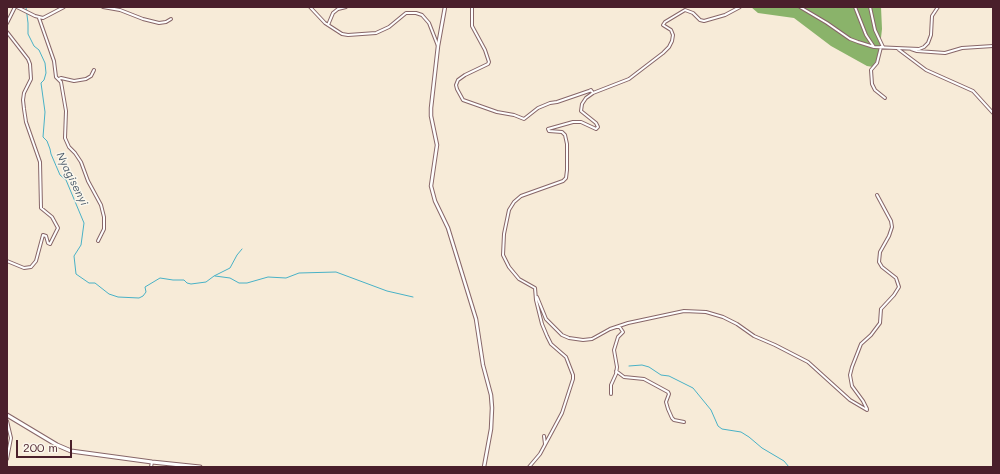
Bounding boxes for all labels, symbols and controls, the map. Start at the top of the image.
water label: Nyagisenyi [53,150,91,208]
scale bar [18,432,74,458]
text: 200 m [23,439,58,455]

